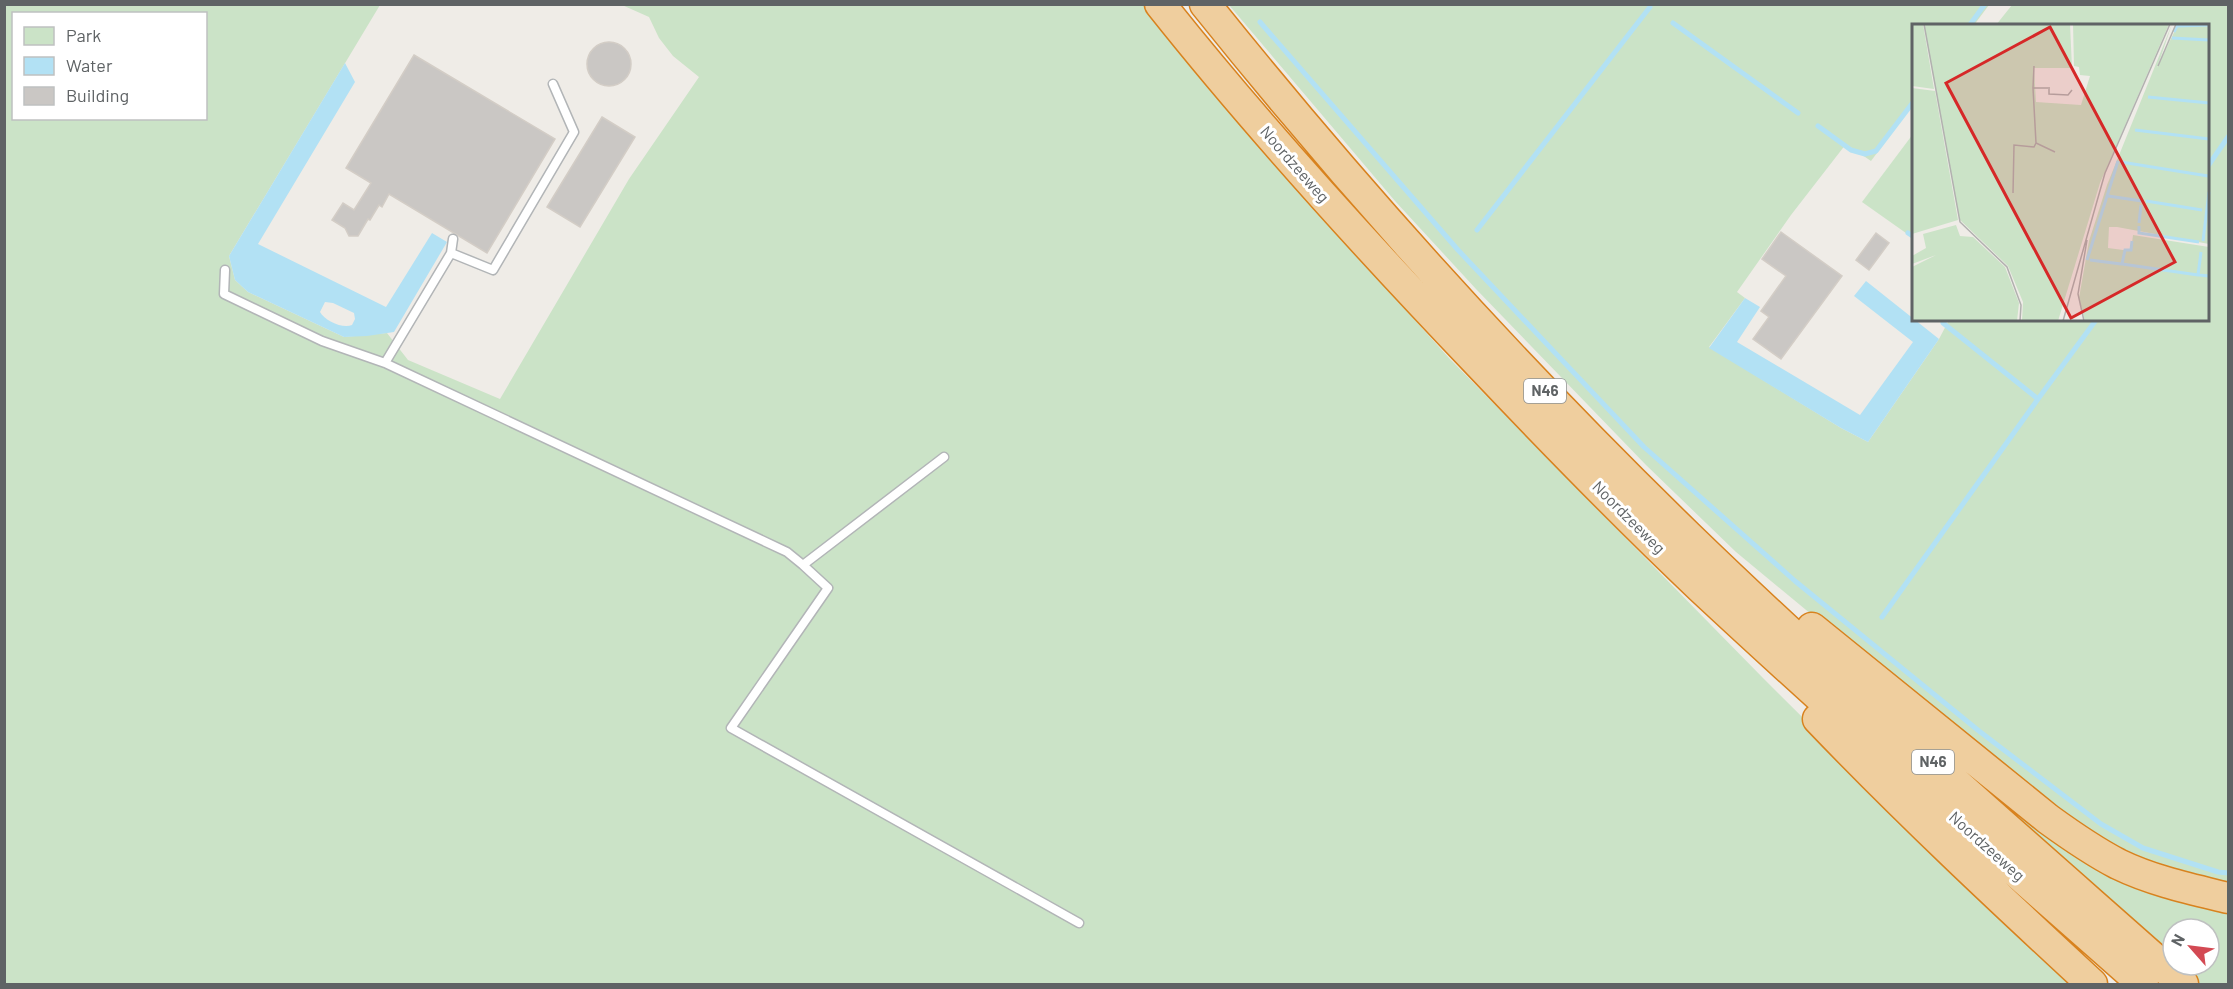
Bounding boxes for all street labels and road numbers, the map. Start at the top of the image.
street label: Noordzeeweg [1257,122,1334,206]
road number: N46 [1524,379,1566,403]
street label: Noordzeeweg [1589,476,1670,557]
road number: N46 [1912,750,1954,774]
street label: Noordzeeweg [1946,807,2029,884]

